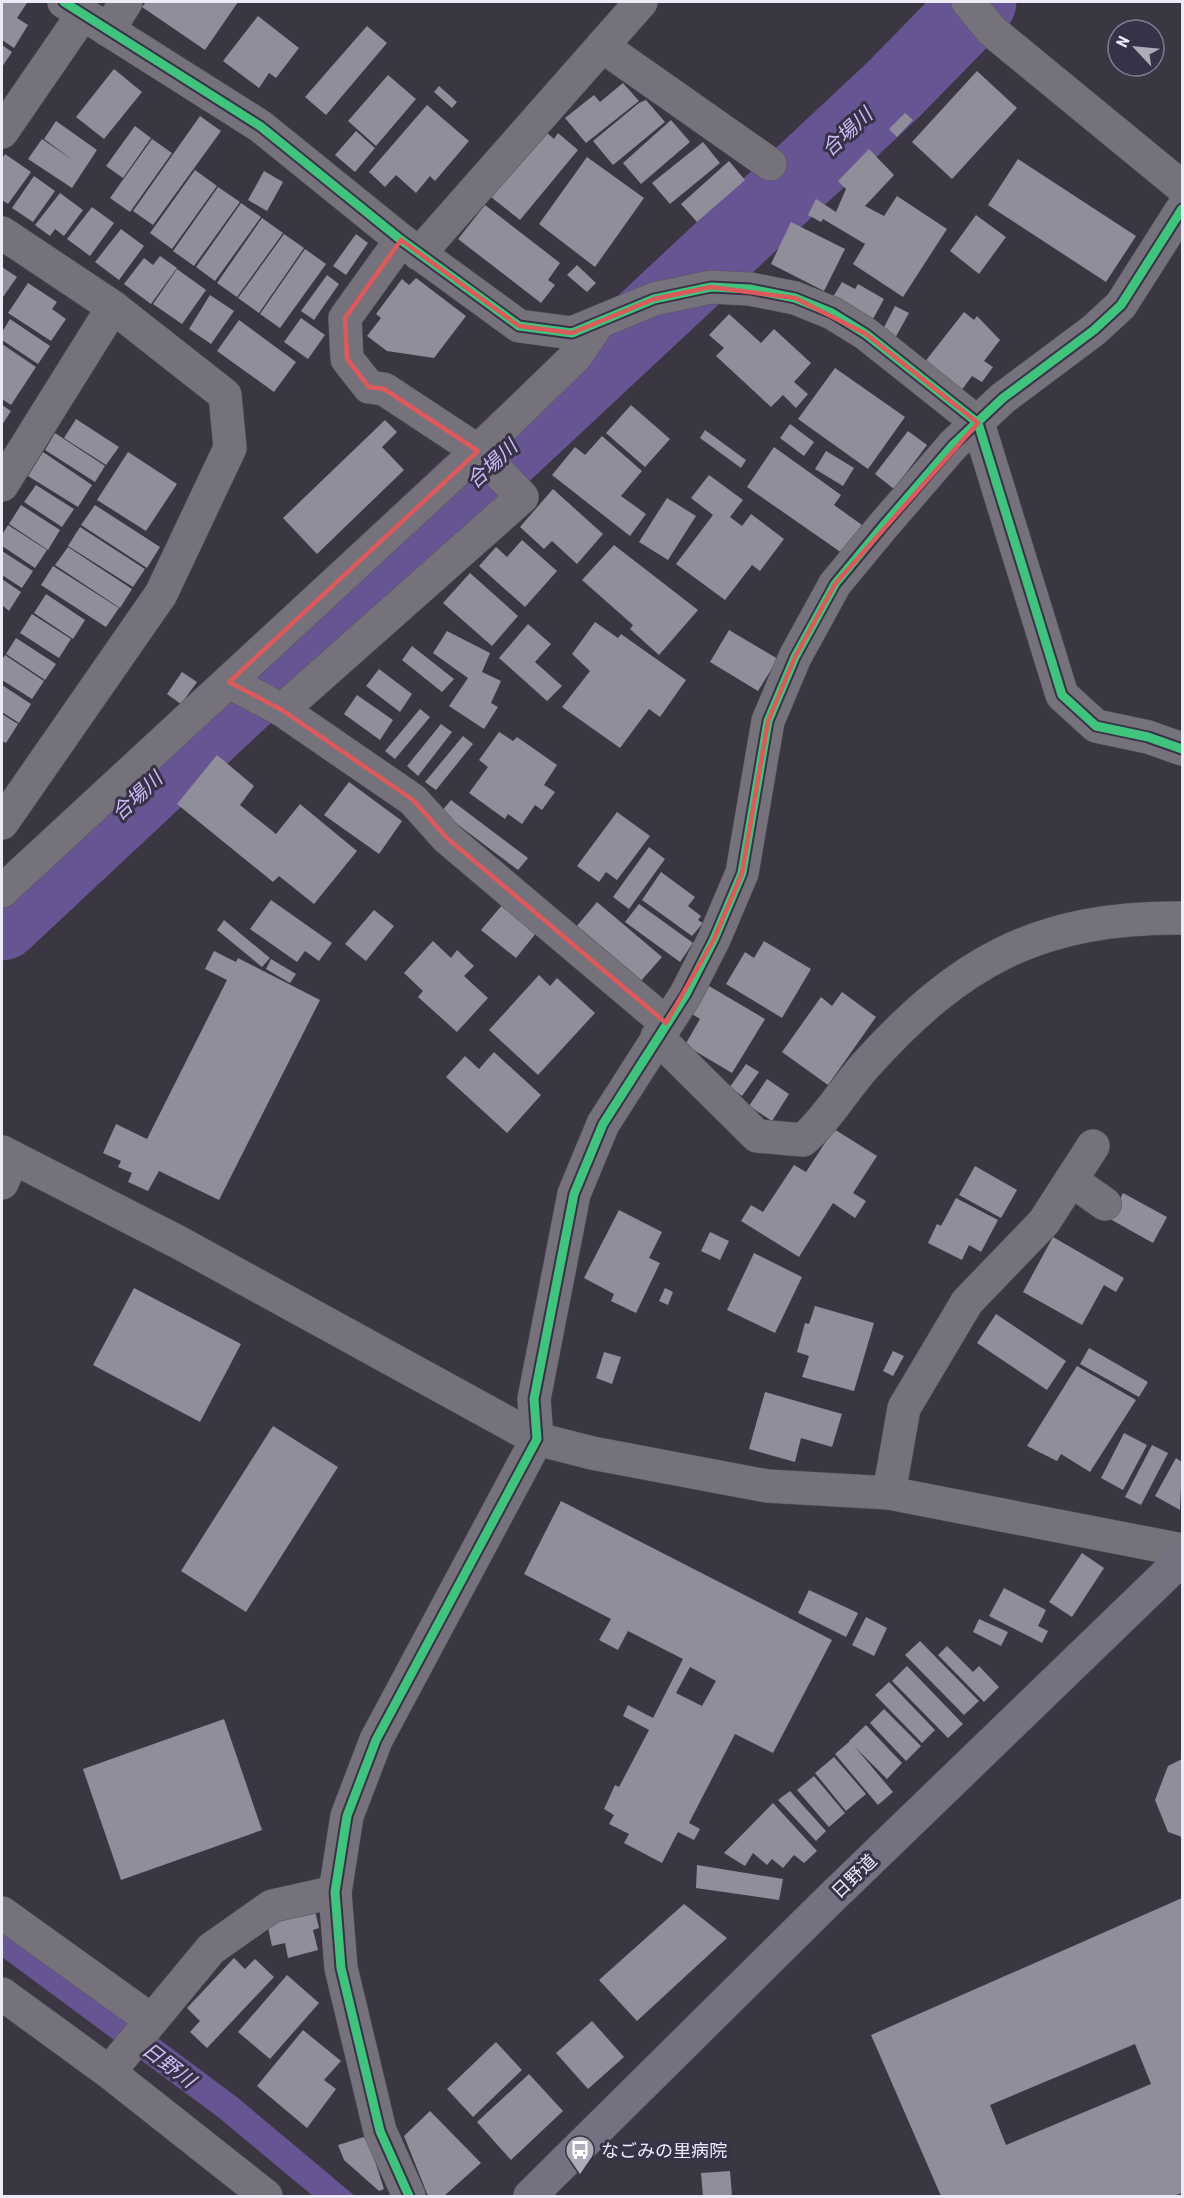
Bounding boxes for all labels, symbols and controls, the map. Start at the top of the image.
north arrow [1106,18,1166,78]
text: N [1112,33,1134,50]
water label: 合場川 [817,101,879,161]
water label: 合場川 [462,433,524,493]
water label: 合場川 [107,765,169,825]
street label: 日野道 [827,1850,881,1902]
water label: 日野川 [138,2037,202,2094]
bus stop icon: なごみの里病院 [564,2134,596,2176]
place label: なごみの里病院 [601,2140,727,2161]

